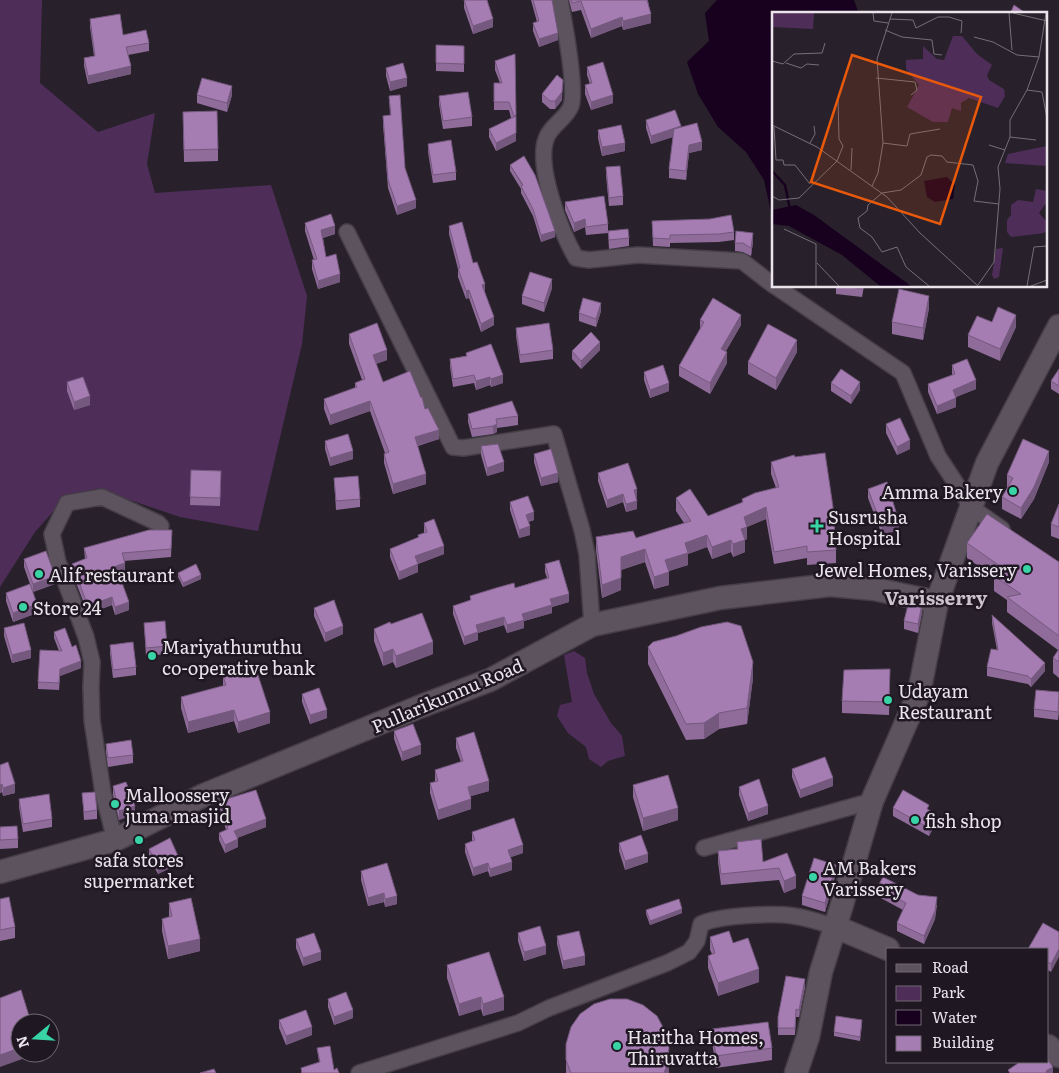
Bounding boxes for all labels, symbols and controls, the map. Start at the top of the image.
inset map [772,12,1046,288]
place label: Amma Bakery [882,478,1004,505]
marker: Amma Bakery [1007,485,1019,497]
place label: Susrusha Hospital [828,503,908,551]
marker: Susrusha Hospital [810,519,824,533]
place label: Jewel Homes, Varissery [815,556,1018,583]
place label: Alif restaurant [49,561,175,588]
marker: Jewel Homes, Varissery [1021,563,1033,575]
marker: Alif restaurant [33,568,45,580]
district label: Varisserry [885,583,988,611]
place label: Store 24 [33,594,102,621]
marker: Store 24 [17,601,29,613]
place label: Mariyathuruthu co-operative bank [162,633,316,681]
marker: Mariyathuruthu co-operative bank [146,650,158,662]
street label: Pullarikunnu Road [367,651,527,739]
place label: Udayam Restaurant [898,677,993,725]
marker: Udayam Restaurant [882,694,894,706]
place label: Malloossery juma masjid [125,781,230,829]
marker: Malloossery juma masjid [109,798,121,810]
place label: fish shop [925,807,1002,834]
marker: fish shop [909,814,921,826]
marker: safa stores supermarket [133,834,145,846]
place label: safa stores supermarket [84,846,195,894]
place label: AM Bakers Varissery [823,854,916,902]
marker: AM Bakers Varissery [807,871,819,883]
legend [886,948,1049,1063]
text: Road [932,955,968,978]
text: Park [932,980,966,1003]
text: Water [932,1005,977,1028]
north arrow [10,1013,60,1063]
place label: Haritha Homes, Thiruvatta [627,1023,764,1071]
text: Building [932,1030,994,1053]
text: N [10,1033,33,1051]
marker: Haritha Homes, Thiruvatta [611,1040,623,1052]

